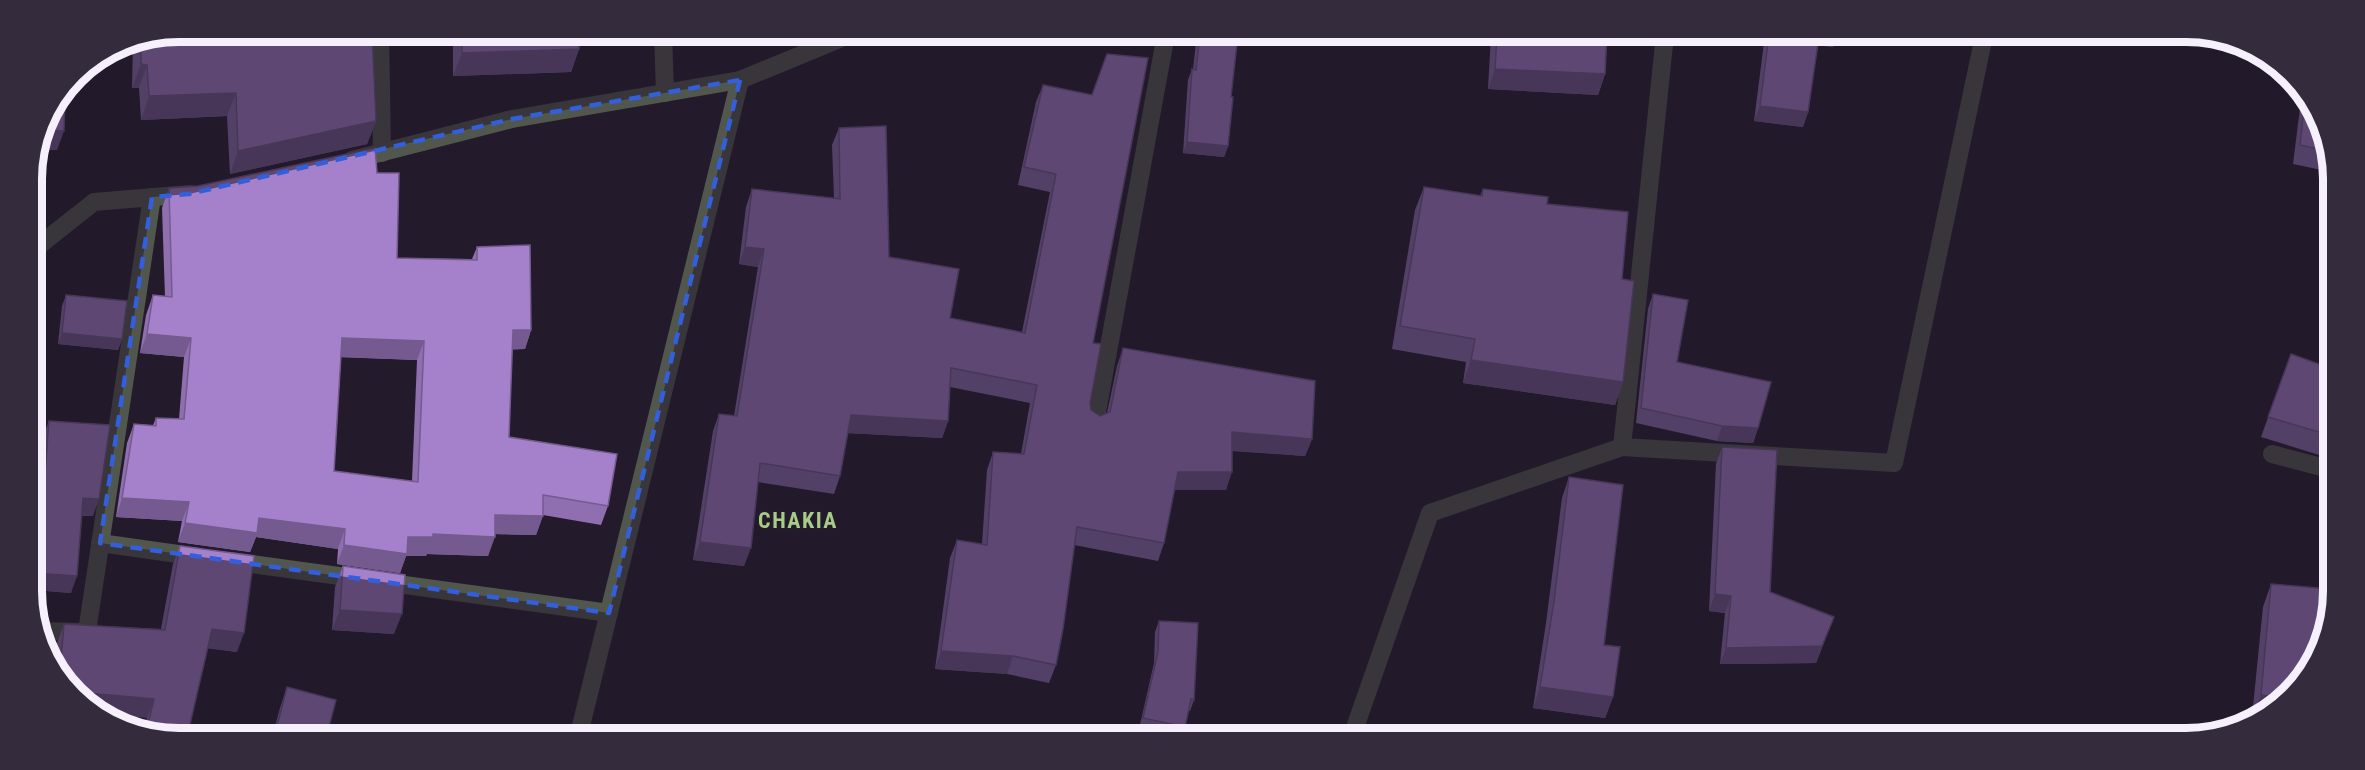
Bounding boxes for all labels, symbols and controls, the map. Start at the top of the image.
district label: CHAKIA [758,508,838,533]

